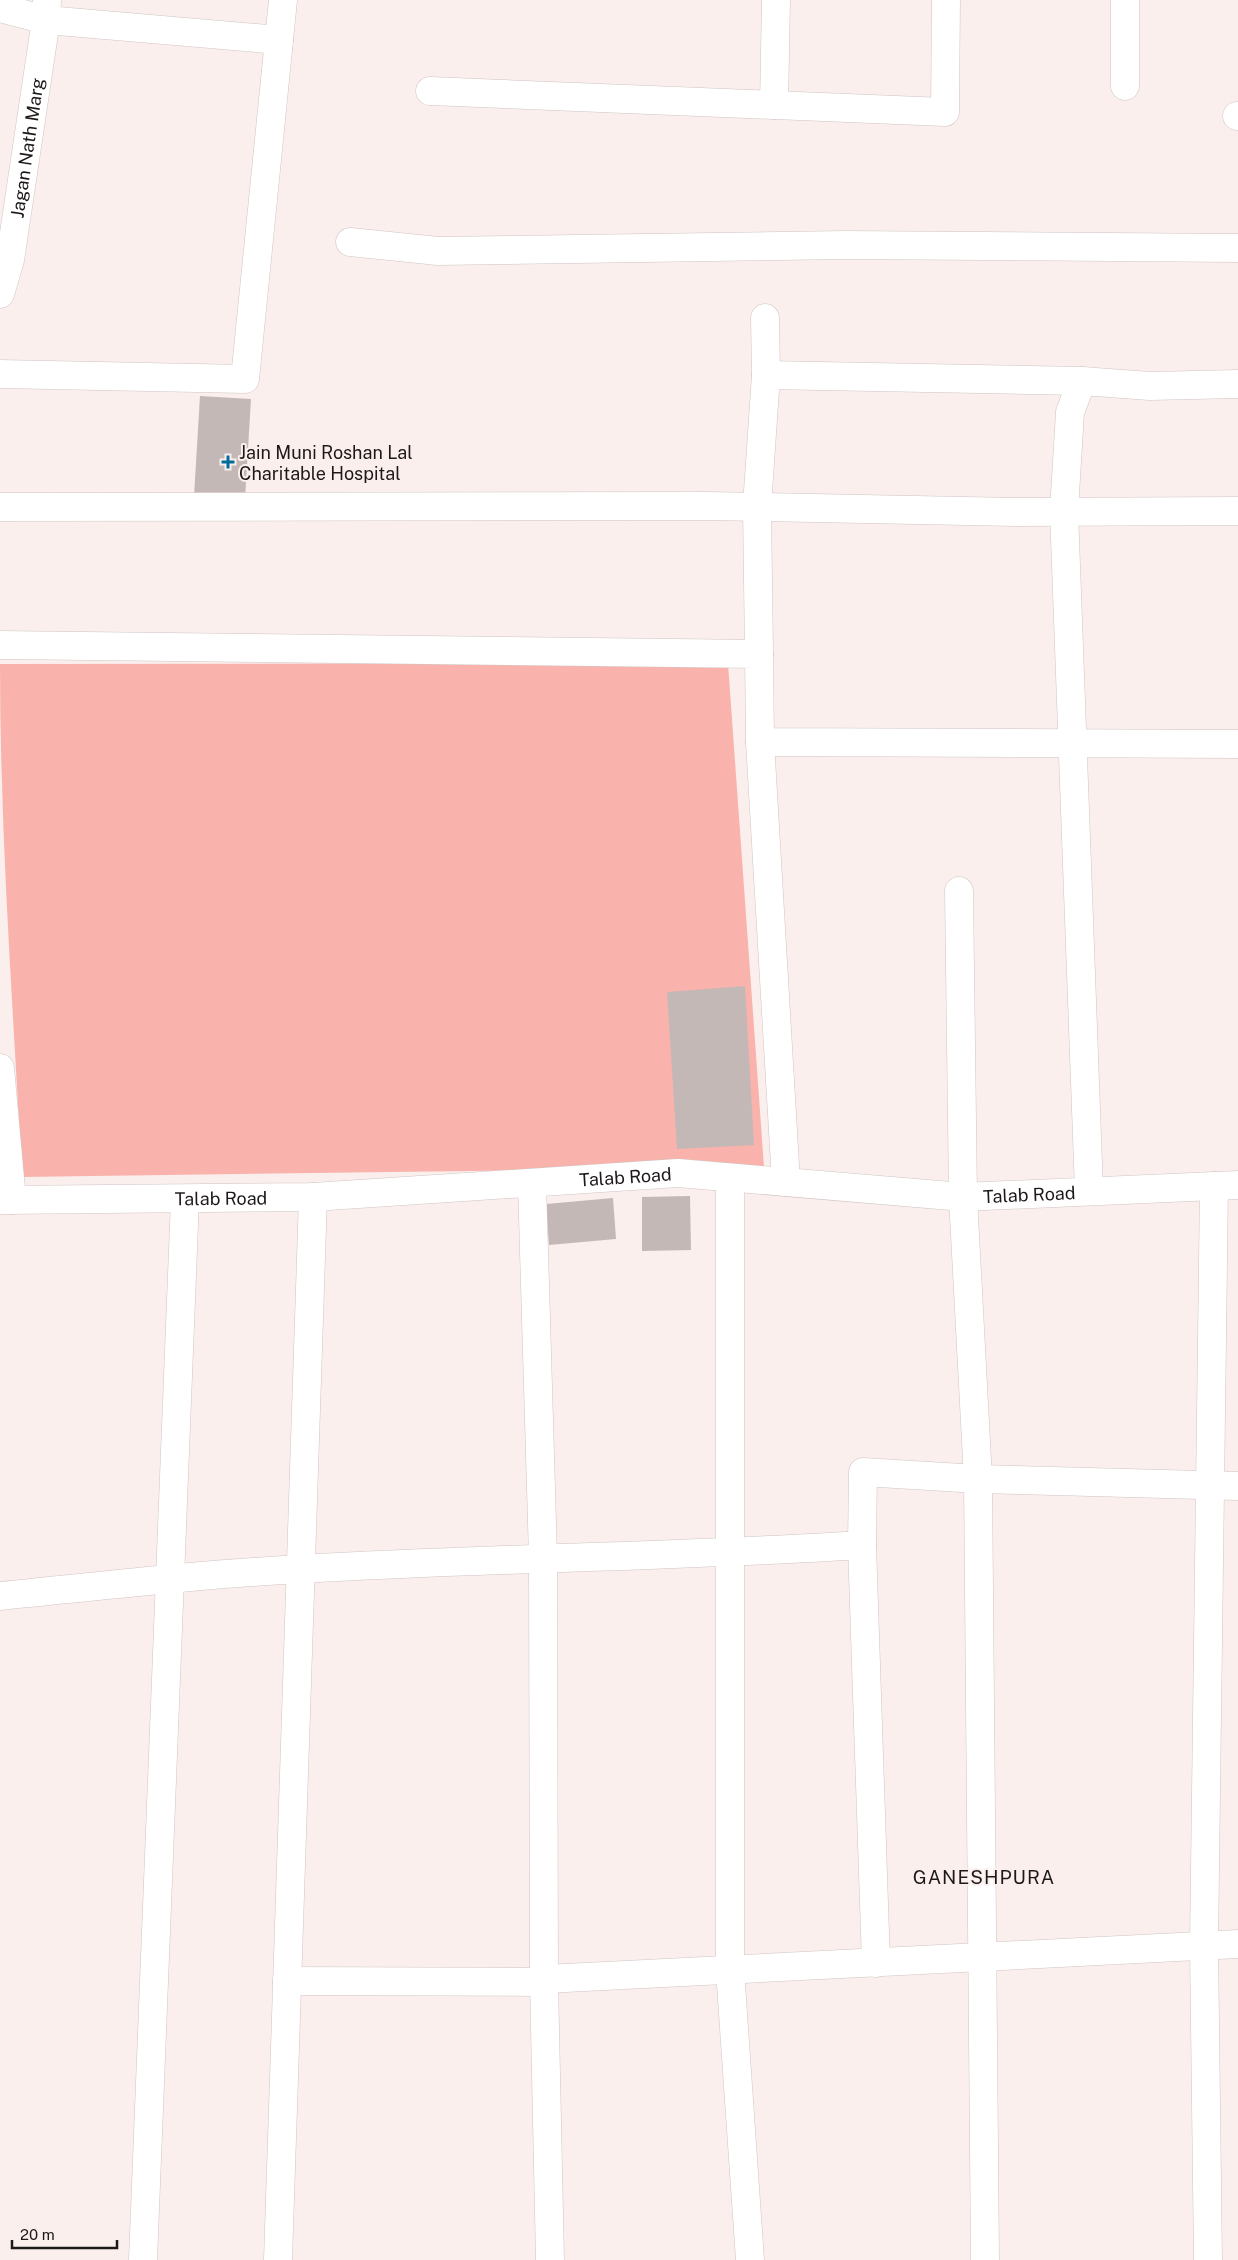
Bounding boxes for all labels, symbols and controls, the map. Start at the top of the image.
street label: Jagan Nath Marg [6,76,48,219]
place label: Jain Muni Roshan Lal Charitable Hospital [239,442,413,484]
marker: Jain Muni Roshan Lal Charitable Hospital [221,455,235,469]
street label: Talab Road [578,1163,672,1190]
street label: Talab Road [982,1182,1076,1207]
street label: Talab Road [175,1187,267,1209]
district label: GANESHPURA [913,1866,1055,1888]
scale bar [12,2218,118,2250]
text: 20 m [20,2226,55,2243]

